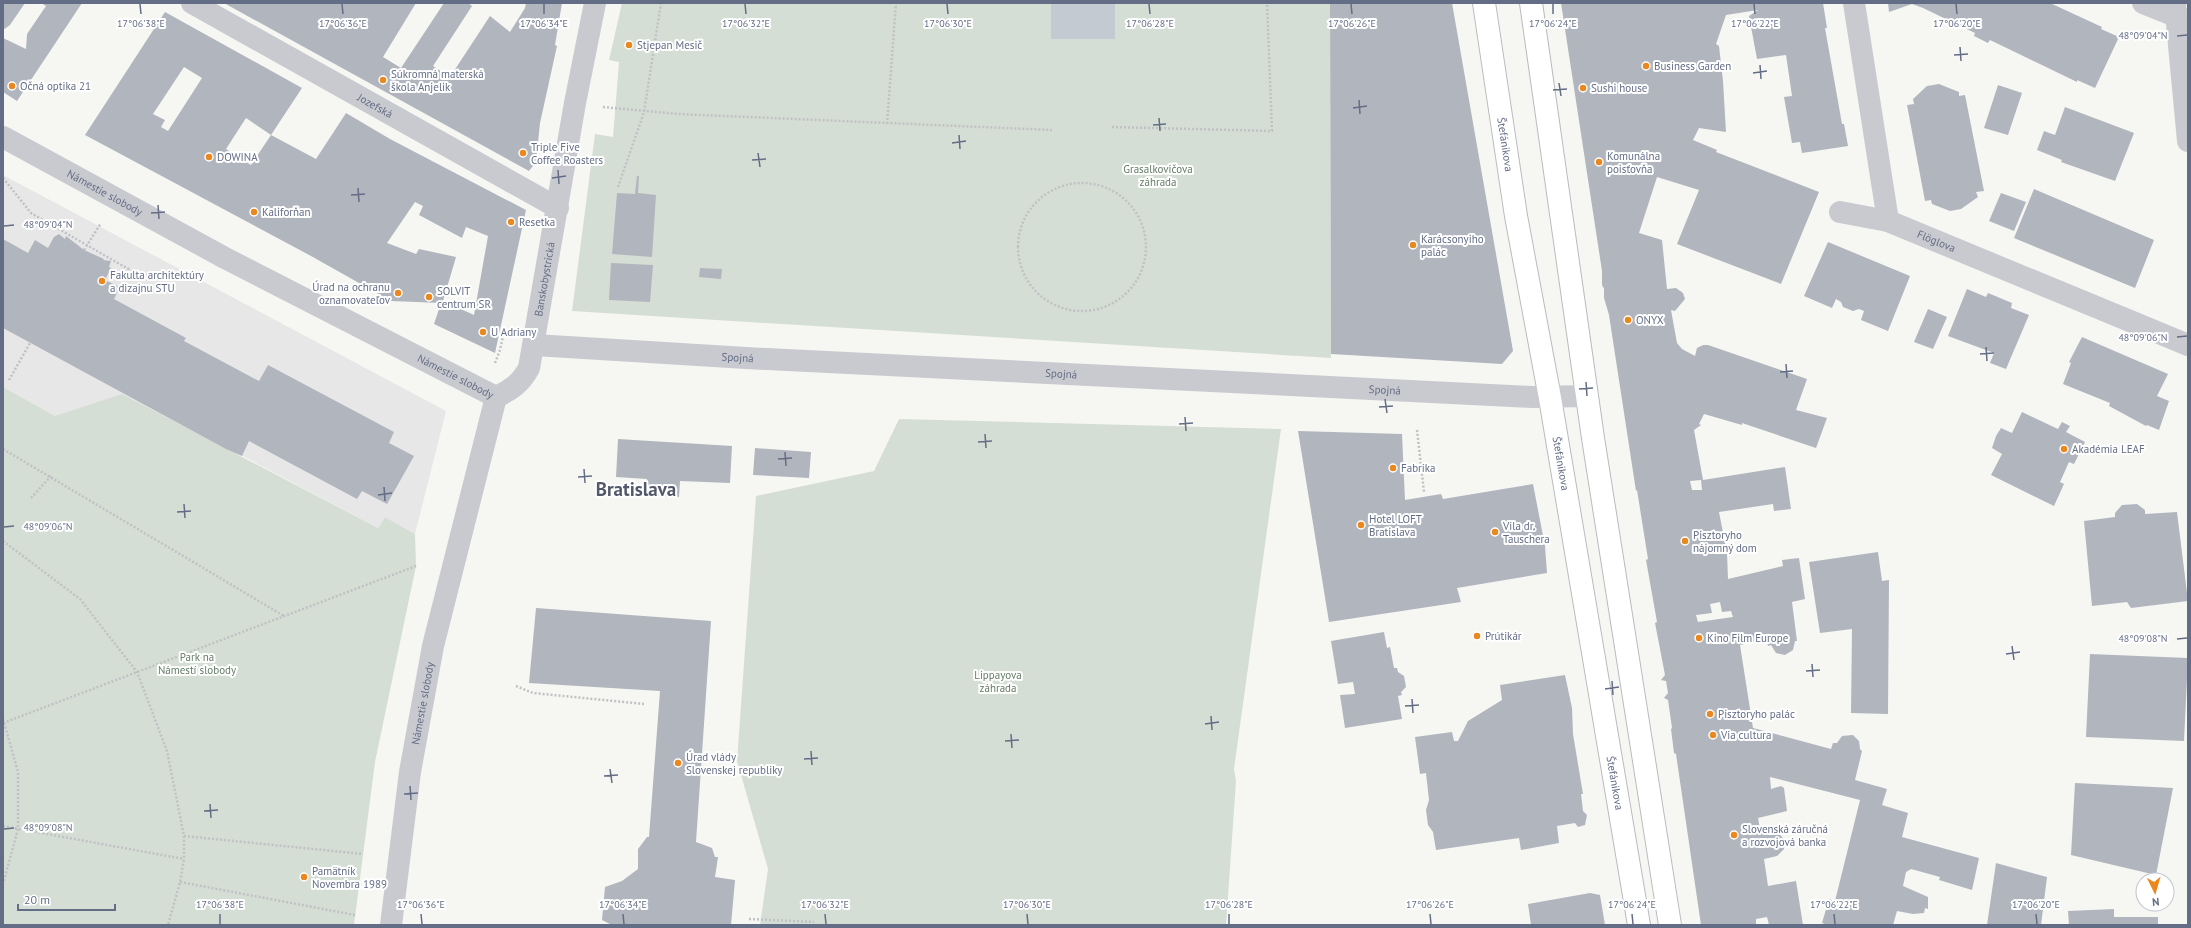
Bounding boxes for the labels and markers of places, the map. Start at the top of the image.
place label: Stjepan Mesič [637,38,702,52]
marker: Stjepan Mesič [624,40,634,50]
place label: Business Garden [1654,59,1731,73]
marker: Business Garden [1641,61,1651,71]
place label: Súkromná materská škola Anjelik [391,67,484,94]
marker: Súkromná materská škola Anjelik [378,75,388,85]
place label: Očná optika 21 [20,79,91,93]
marker: Očná optika 21 [7,81,17,91]
place label: Sushi house [1591,81,1648,95]
marker: Sushi house [1578,83,1588,93]
place label: Triple Five Coffee Roasters [531,140,603,167]
marker: Triple Five Coffee Roasters [518,148,528,158]
place label: Komunálna poisťovňa [1607,149,1660,176]
place label: DOWINA [217,150,258,164]
marker: DOWINA [204,152,214,162]
marker: Komunálna poisťovňa [1594,157,1604,167]
place label: Kaliforňan [262,205,311,219]
marker: Kaliforňan [249,207,259,217]
place label: Resetka [519,215,555,229]
marker: Resetka [506,217,516,227]
place label: Karácsonyiho palác [1421,232,1484,259]
marker: Karácsonyiho palác [1408,240,1418,250]
place label: Fakulta architektúry a dizajnu STU [110,268,205,295]
marker: Fakulta architektúry a dizajnu STU [97,276,107,286]
place label: Úrad na ochranu oznamovateľov [312,280,391,307]
place label: SOLVIT centrum SR [437,284,491,311]
marker: Úrad na ochranu oznamovateľov [393,288,403,298]
marker: SOLVIT centrum SR [424,292,434,302]
place label: ONYX [1636,313,1664,327]
marker: ONYX [1623,315,1633,325]
place label: U Adriany [491,325,537,339]
marker: U Adriany [478,327,488,337]
place label: Akadémia LEAF [2072,442,2145,456]
marker: Akadémia LEAF [2059,444,2069,454]
place label: Fabrika [1401,461,1436,475]
marker: Fabrika [1388,463,1398,473]
place label: Hotel LOFT Bratislava [1369,512,1422,539]
place label: Vila dr. Tauschera [1502,519,1550,546]
marker: Hotel LOFT Bratislava [1356,520,1366,530]
marker: Vila dr. Tauschera [1490,527,1500,537]
place label: Pisztoryho nájomný dom [1693,528,1757,555]
marker: Pisztoryho nájomný dom [1680,536,1690,546]
place label: Prútikár [1485,629,1522,643]
marker: Prútikár [1472,631,1482,641]
place label: Kino Film Europe [1707,631,1789,645]
marker: Kino Film Europe [1694,633,1704,643]
place label: Pisztoryho palác [1718,707,1795,721]
marker: Pisztoryho palác [1705,709,1715,719]
place label: Via cultura [1720,728,1772,742]
marker: Via cultura [1708,730,1718,740]
place label: Úrad vlády Slovenskej republiky [686,750,783,777]
marker: Úrad vlády Slovenskej republiky [673,758,683,768]
place label: Slovenská záručná a rozvojová banka [1742,822,1828,849]
marker: Slovenská záručná a rozvojová banka [1729,830,1739,840]
place label: Pamätník Novembra 1989 [312,864,387,891]
marker: Pamätník Novembra 1989 [299,872,309,882]

